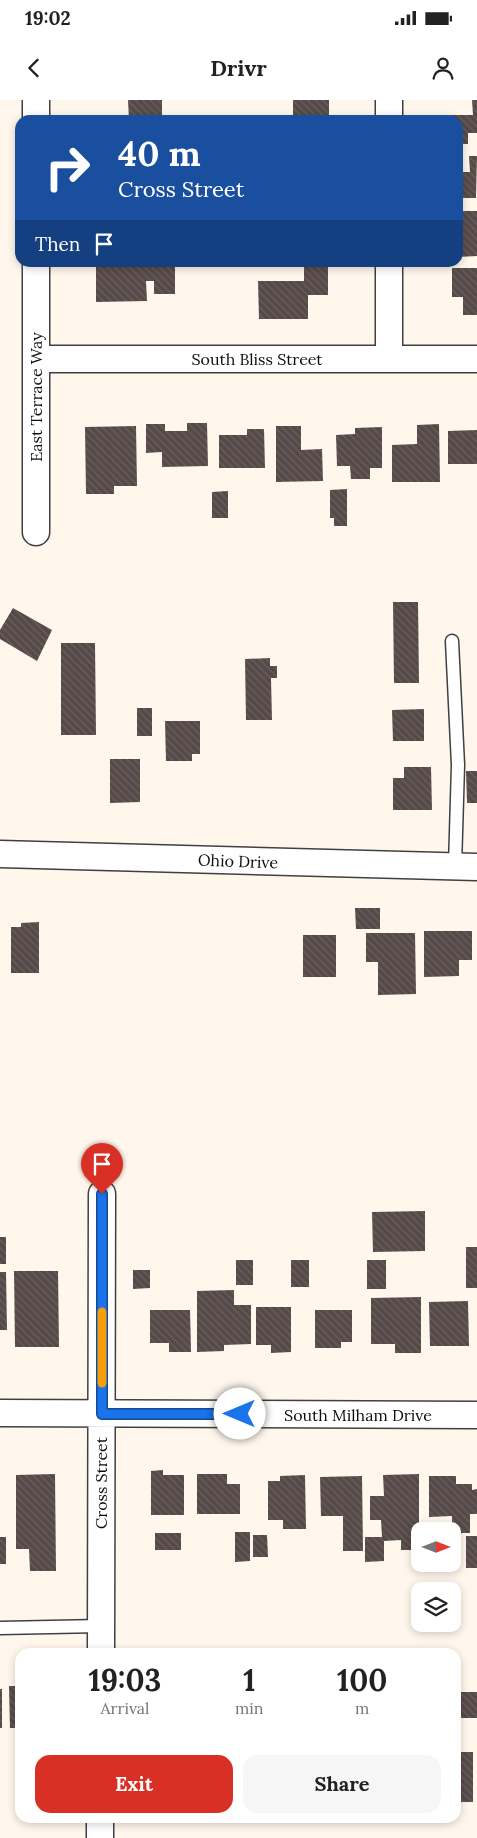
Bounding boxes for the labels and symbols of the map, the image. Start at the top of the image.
street label: East Terrace Way [26,332,46,462]
street label: South Bliss Street [191,349,323,369]
street label: Ohio Drive [197,850,279,872]
pin [81,1143,123,1194]
position arrow [213,1387,265,1439]
street label: South Milham Drive [284,1405,432,1425]
street label: Cross Street [91,1436,111,1529]
north arrow [411,1522,461,1572]

